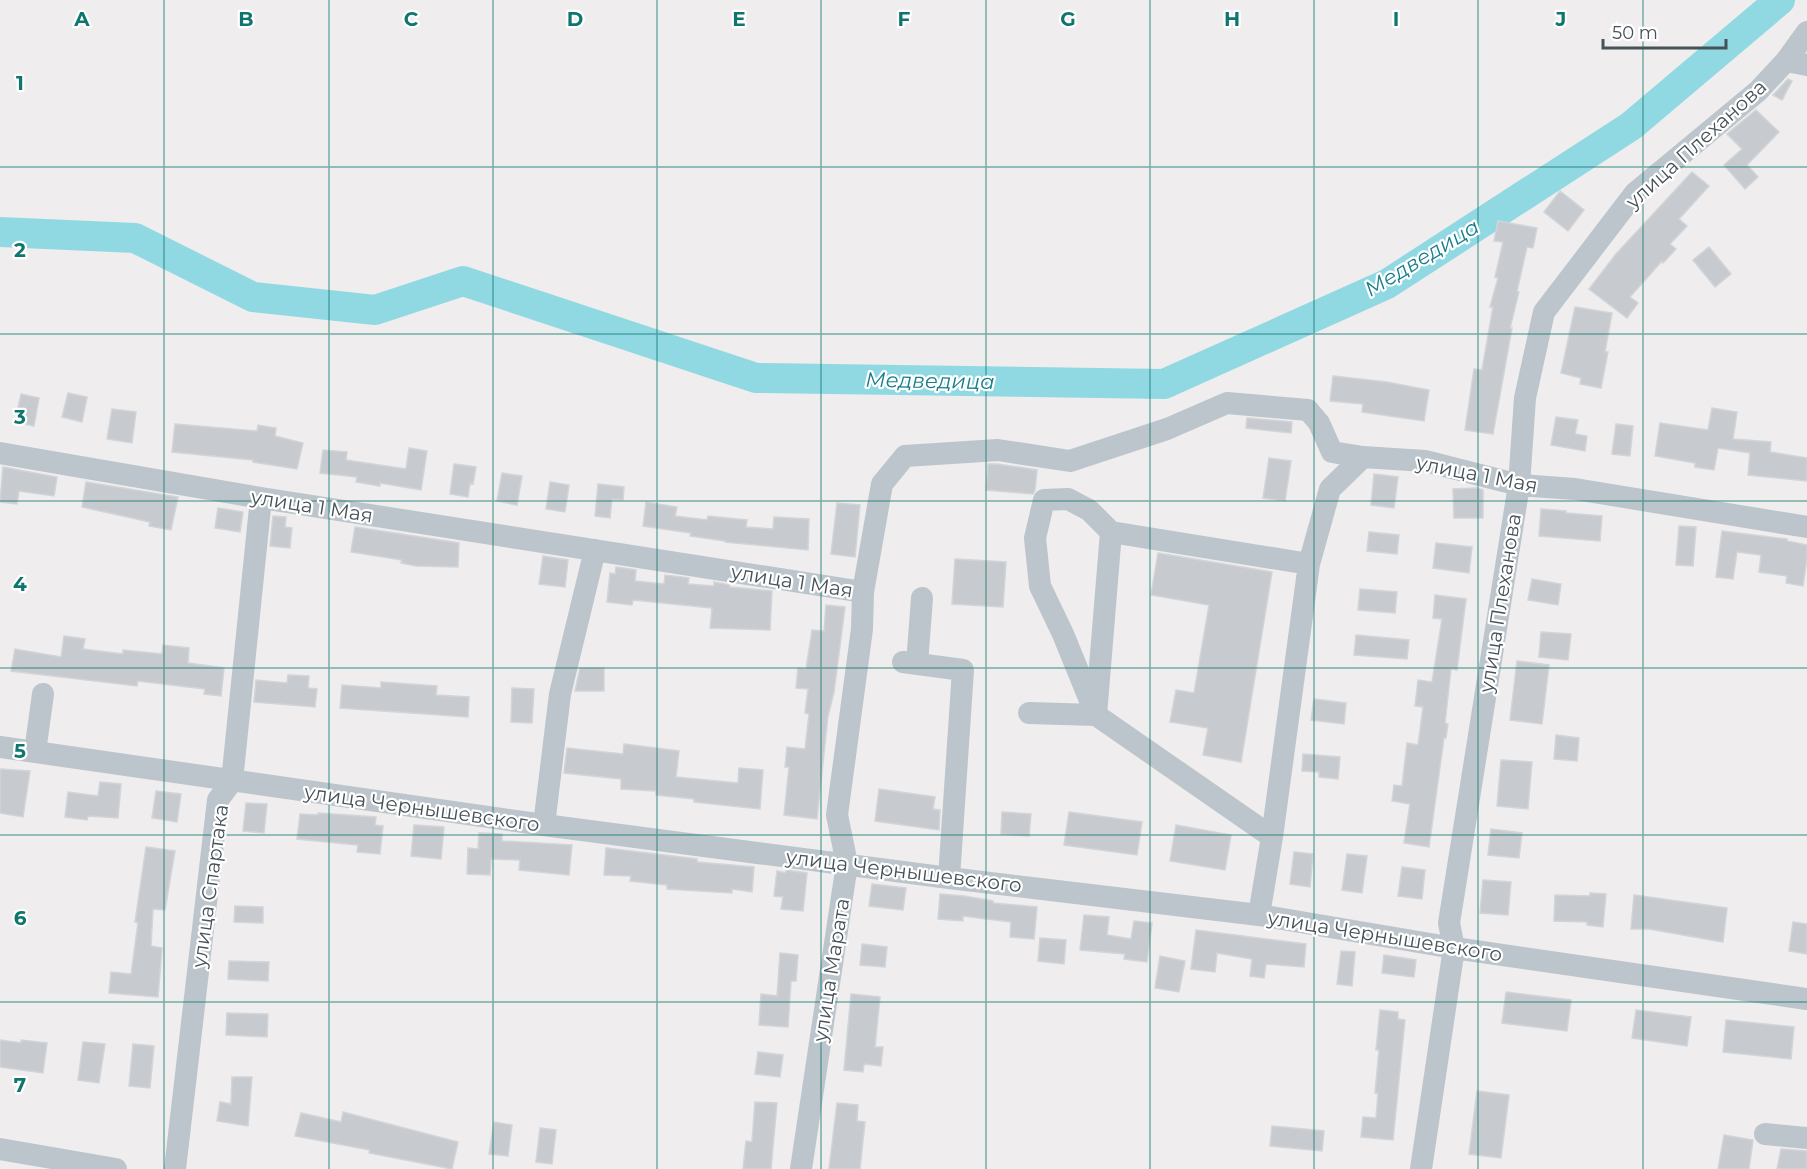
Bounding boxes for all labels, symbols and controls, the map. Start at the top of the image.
text: A [73,7,90,31]
text: B [238,7,254,31]
text: C [404,7,419,31]
text: D [567,7,583,31]
text: E [732,7,746,31]
text: F [898,7,911,31]
text: G [1060,7,1076,31]
text: H [1224,7,1240,31]
text: I [1393,7,1399,31]
text: J [1555,7,1566,31]
scale bar [1603,12,1726,50]
text: 50 m [1612,22,1658,44]
text: 1 [16,71,24,95]
street label: улица Плеханова [1620,75,1771,214]
water label: Медведица [1360,214,1483,302]
text: 2 [14,238,26,262]
water label: Медведица [865,367,995,394]
text: 3 [13,405,26,429]
street label: улица 1 Мая [1413,450,1540,498]
street label: улица 1 Мая [248,484,375,527]
street label: улица Плеханова [1474,512,1526,695]
street label: улица 1 Мая [728,559,855,602]
text: 4 [13,572,27,596]
text: 5 [14,739,26,763]
street label: улица Чернышевского [302,779,541,836]
street label: улица Спартака [187,803,233,970]
street label: улица Чернышевского [784,845,1023,897]
street label: улица Марата [808,896,854,1044]
street label: улица Чернышевского [1265,905,1504,966]
text: 6 [14,906,27,930]
text: 7 [14,1073,26,1097]

